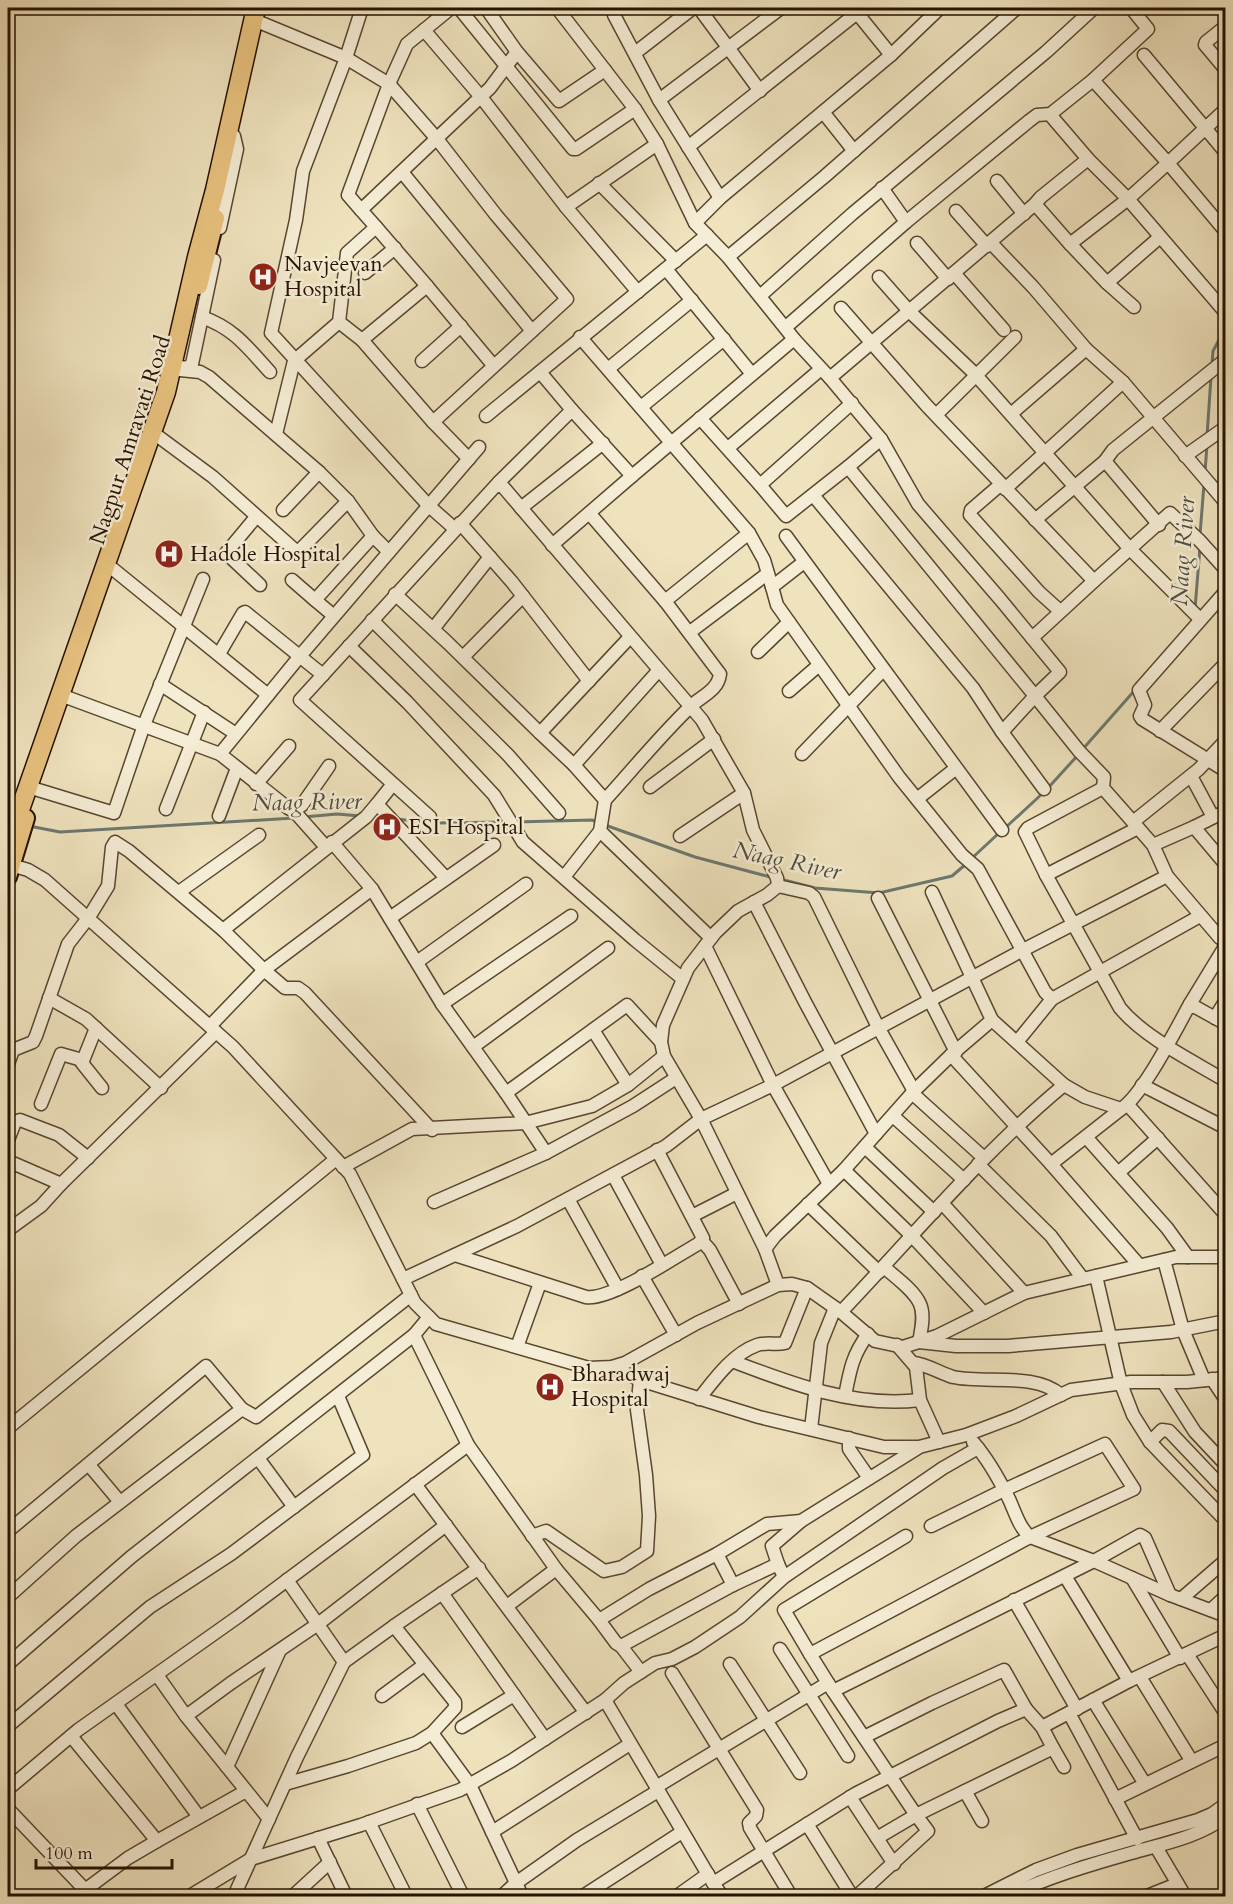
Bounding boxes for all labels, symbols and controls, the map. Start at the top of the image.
place label: Navjeevan Hospital [284,249,383,304]
hospital icon: Navjeevan Hospital [247,261,279,293]
street label: Nagpur Amravati Road [82,331,178,548]
water label: Naag River [1163,494,1203,607]
hospital icon: Hadole Hospital [153,538,185,570]
place label: Hadole Hospital [190,539,341,569]
water label: Naag River [252,785,363,819]
hospital icon: ESI Hospital [371,811,403,843]
place label: ESI Hospital [408,812,524,842]
water label: Naag River [730,833,845,889]
place label: Bharadwaj Hospital [571,1359,670,1414]
hospital icon: Bharadwaj Hospital [534,1371,566,1403]
scale bar [36,1832,172,1870]
text: 100 m [45,1841,93,1866]

